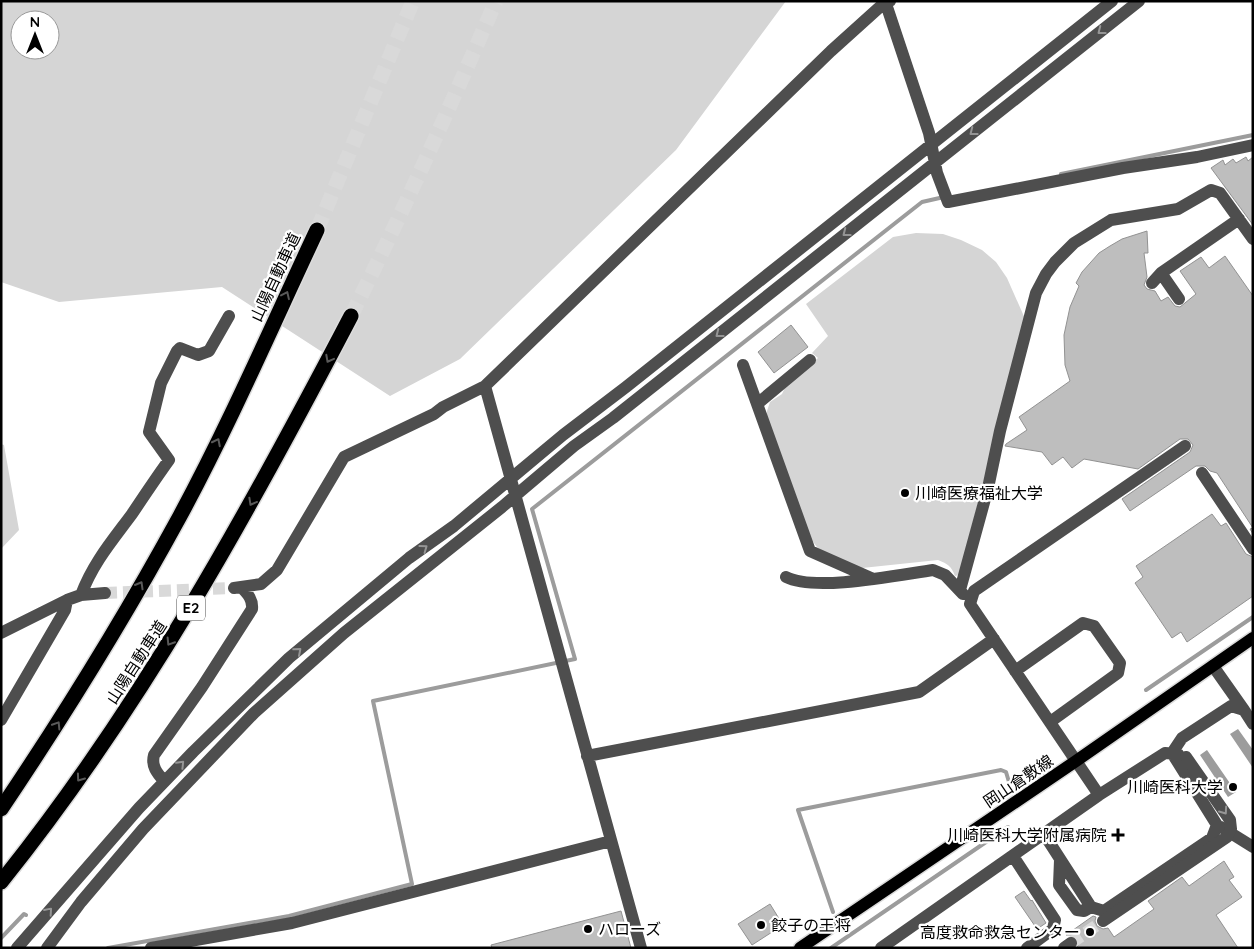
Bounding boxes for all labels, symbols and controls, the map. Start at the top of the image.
north arrow [10,10,60,60]
text: N [30,13,40,31]
one-way arrow [1098,26,1107,34]
one-way arrow [970,127,979,135]
one-way arrow [842,227,852,236]
street label: 山陽自動車道 [246,229,304,325]
one-way arrow [280,291,291,300]
one-way arrow [716,329,725,337]
one-way arrow [325,353,335,362]
one-way arrow [211,438,221,447]
place label: 川崎医療福祉大学 [915,483,1043,503]
marker: 川崎医療福祉大学 [899,487,911,499]
one-way arrow [248,496,258,505]
one-way arrow [418,545,427,554]
one-way arrow [134,581,144,590]
road number: E2 [177,596,205,620]
street label: 山陽自動車道 [101,616,171,708]
one-way arrow [167,637,176,646]
one-way arrow [292,648,301,657]
one-way arrow [51,721,60,730]
street label: 岡山倉敷線 [979,750,1057,812]
one-way arrow [175,761,184,770]
one-way arrow [77,772,86,782]
place label: 川崎医科大学 [1127,777,1223,797]
marker: 川崎医科大学 [1227,781,1239,793]
one-way arrow [1218,805,1227,814]
place label: 川崎医科大学附属病院 [947,825,1107,845]
marker: 川崎医科大学附属病院 [1111,828,1125,842]
one-way arrow [44,907,53,916]
place label: 餃子の王将 [771,915,851,935]
place label: ハローズ [598,919,661,939]
marker: 餃子の王将 [755,919,767,931]
place label: 高度救命救急センター [920,922,1080,942]
marker: ハローズ [582,923,594,935]
marker: 高度救命救急センター [1084,926,1096,938]

